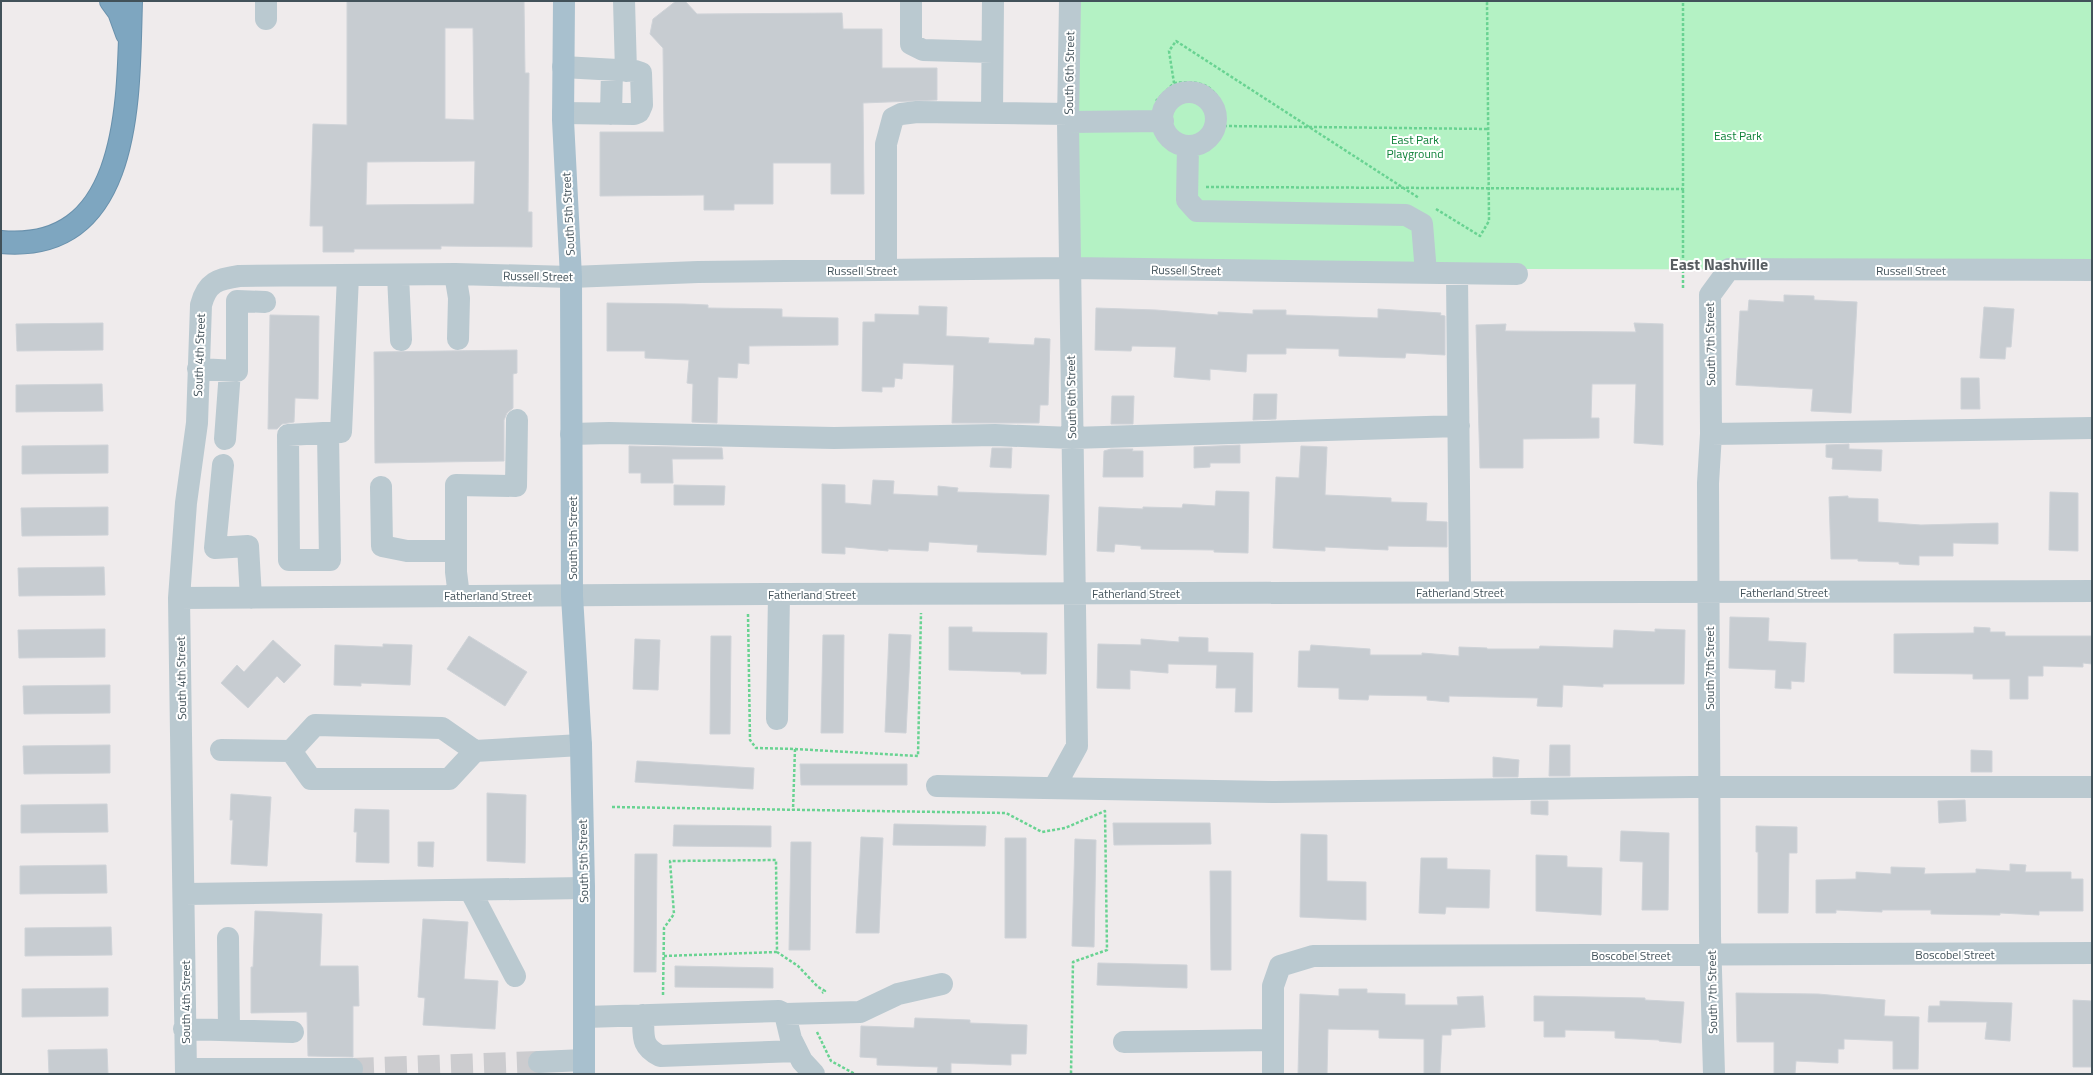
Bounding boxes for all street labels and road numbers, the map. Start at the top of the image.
street label: South 6th Street [1059,30,1079,115]
street label: South 5th Street [556,171,580,256]
street label: Russell Street [1151,260,1222,280]
street label: Russell Street [827,261,898,280]
street label: Russell Street [1876,261,1947,280]
street label: Russell Street [503,266,574,286]
street label: South 7th Street [1700,301,1720,386]
street label: South 4th Street [188,312,210,397]
street label: South 6th Street [1061,354,1081,439]
street label: South 5th Street [563,495,582,580]
street label: Fatherland Street [1416,583,1505,602]
street label: Fatherland Street [1740,583,1829,602]
street label: Fatherland Street [1092,584,1181,603]
street label: Fatherland Street [768,585,857,604]
street label: Fatherland Street [444,586,533,605]
street label: South 7th Street [1700,625,1719,710]
street label: South 4th Street [171,635,191,720]
street label: South 5th Street [573,818,593,903]
street label: Boscobel Street [1915,945,1996,964]
street label: Boscobel Street [1591,946,1672,965]
street label: South 7th Street [1702,949,1722,1034]
street label: South 4th Street [176,959,195,1044]

